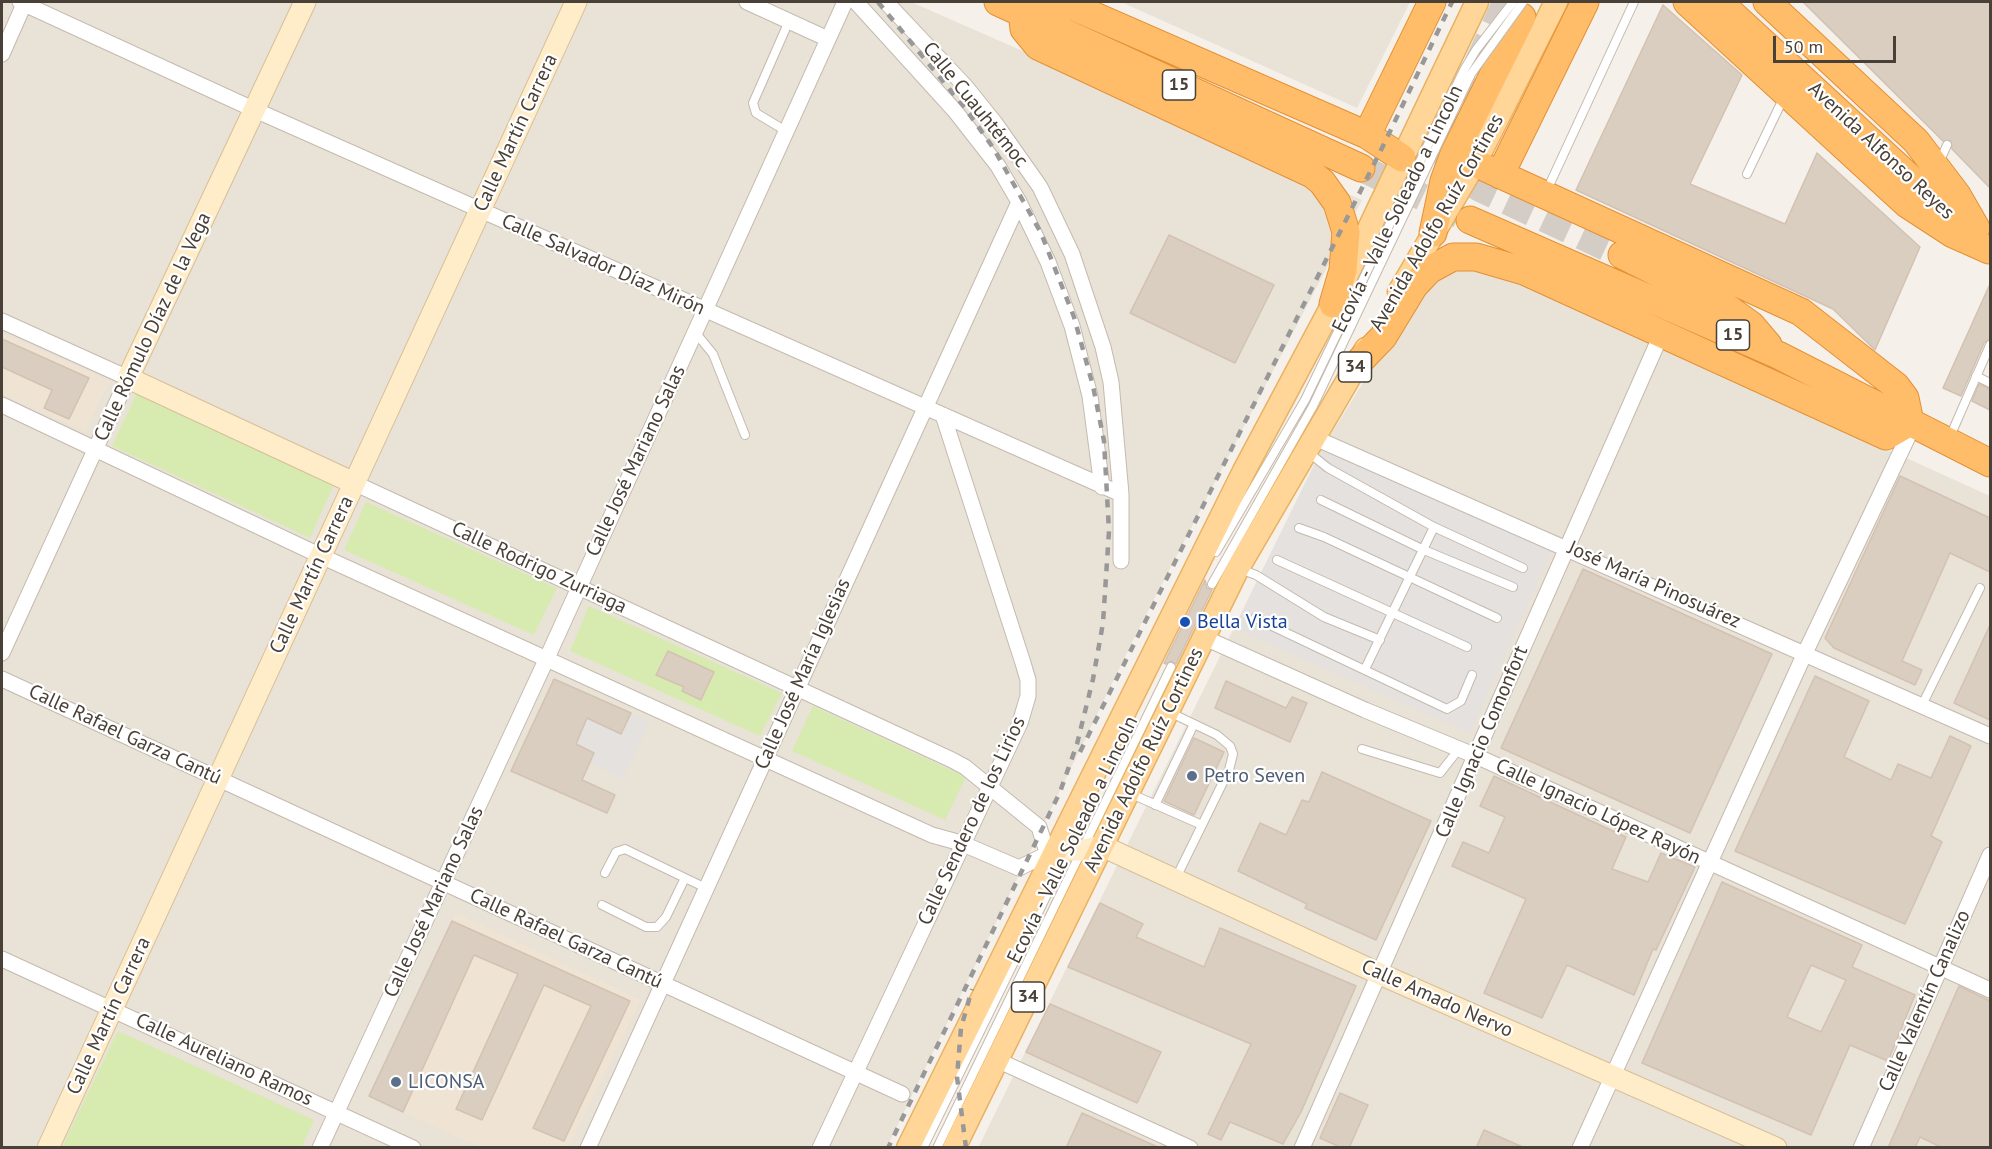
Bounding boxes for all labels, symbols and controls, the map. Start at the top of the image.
scale bar [1776,24,1899,62]
text: 50 m [1784,35,1823,58]
street label: Calle Cuauhtémoc [917,37,1033,173]
street label: Calle Martín Carrera [469,50,563,216]
road number: 15 [1162,70,1196,100]
street label: Avenida Alfonso Reyes [1803,77,1959,225]
street label: Ecovía - Valle Soleado a Lincoln [1328,81,1468,337]
street label: Avenida Adolfo Ruíz Cortines [1365,110,1509,336]
street label: Calle Rómulo Díaz de la Vega [89,209,217,445]
street label: Calle Salvador Díaz Mirón [498,209,708,321]
road number: 15 [1716,320,1750,350]
road number: 34 [1338,352,1372,382]
street label: Calle José Mariano Salas [581,362,691,560]
street label: Calle Martín Carrera [265,492,359,658]
street label: Calle Rodrigo Zurriaga [448,517,630,619]
street label: José María Pinosuárez [1564,536,1744,634]
street label: Calle José María Iglesias [750,575,856,773]
place label: Bella Vista [1197,610,1288,634]
marker: Bella Vista [1178,615,1192,629]
street label: Calle Ignacio Comonfort [1431,642,1533,842]
street label: Avenida Adolfo Ruíz Cortines [1079,644,1209,876]
street label: Calle Rafael Garza Cantú [25,680,225,790]
street label: Ecovía - Valle Soleado a Lincoln [1003,712,1143,968]
street label: Calle Sendero de los Lirios [913,713,1031,929]
street label: Calle Ignacio López Rayón [1492,754,1704,870]
place label: Petro Seven [1204,764,1305,788]
marker: Petro Seven [1185,769,1199,783]
street label: Calle José Mariano Salas [379,803,489,1001]
street label: Calle Rafael Garza Cantú [466,884,666,994]
street label: Calle Valentín Canalizo [1874,906,1976,1096]
street label: Calle Martín Carrera [62,933,156,1099]
street label: Calle Amado Nervo [1357,955,1517,1043]
road number: 34 [1012,982,1044,1012]
street label: Calle Aureliano Ramos [132,1008,316,1112]
place label: LICONSA [408,1070,485,1094]
marker: LICONSA [389,1075,403,1089]

